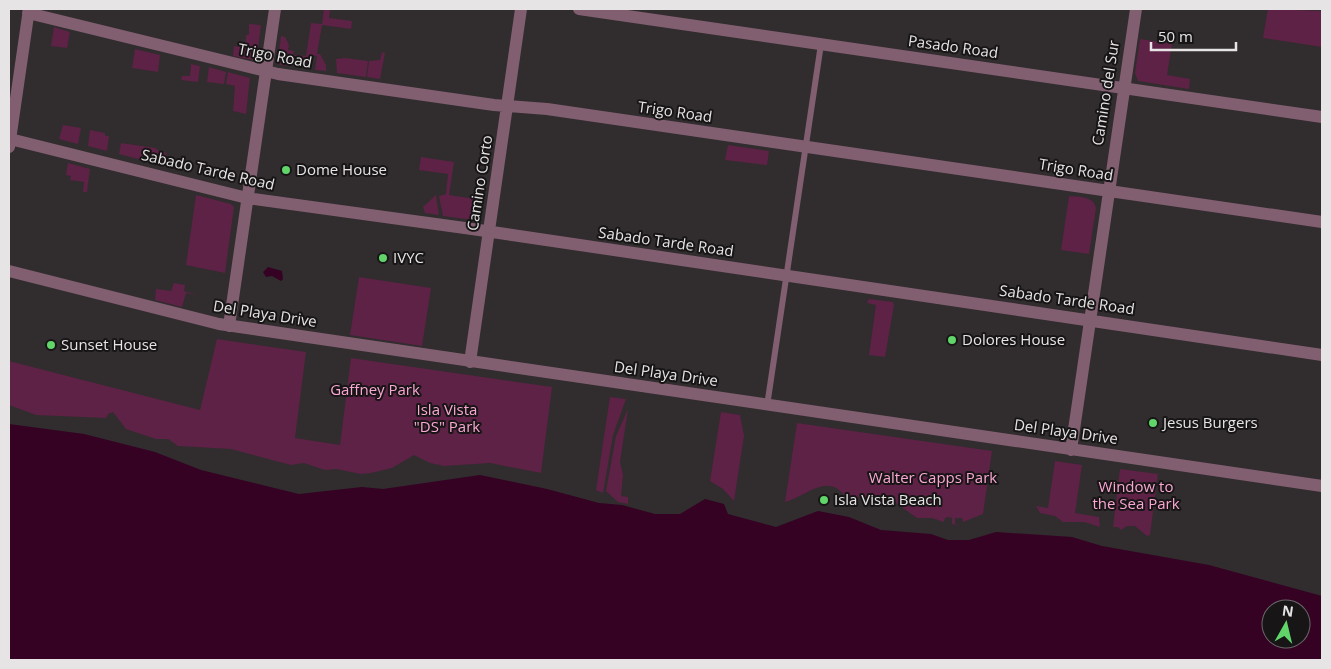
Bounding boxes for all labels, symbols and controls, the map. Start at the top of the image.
scale bar [1151,20,1236,52]
text: 50 m [1158,26,1193,46]
street label: Pasado Road [907,30,999,62]
street label: Trigo Road [236,38,314,72]
street label: Camino del Sur [1087,39,1123,147]
street label: Trigo Road [637,96,714,126]
street label: Camino Corto [462,134,496,232]
street label: Sabado Tarde Road [140,144,277,194]
street label: Trigo Road [1038,153,1115,185]
place label: Dome House [296,159,387,179]
marker: Dome House [280,164,292,176]
street label: Sabado Tarde Road [597,222,735,260]
place label: IVYC [393,247,424,267]
marker: IVYC [377,252,389,264]
street label: Sabado Tarde Road [998,280,1136,318]
street label: Del Playa Drive [212,295,318,331]
place label: Dolores House [962,329,1065,349]
place label: Sunset House [61,334,157,354]
marker: Dolores House [946,334,958,346]
marker: Sunset House [45,339,57,351]
street label: Del Playa Drive [613,356,719,390]
park label: Gaffney Park [330,379,420,399]
park label: Isla Vista "DS" Park [414,399,480,436]
place label: Jesus Burgers [1161,412,1258,432]
street label: Del Playa Drive [1013,414,1119,448]
marker: Jesus Burgers [1147,417,1159,429]
park label: Walter Capps Park [869,467,997,487]
park label: Window to the Sea Park [1092,476,1180,513]
place label: Isla Vista Beach [834,489,942,509]
marker: Isla Vista Beach [818,494,830,506]
north arrow [1261,599,1311,649]
text: N [1281,600,1295,621]

